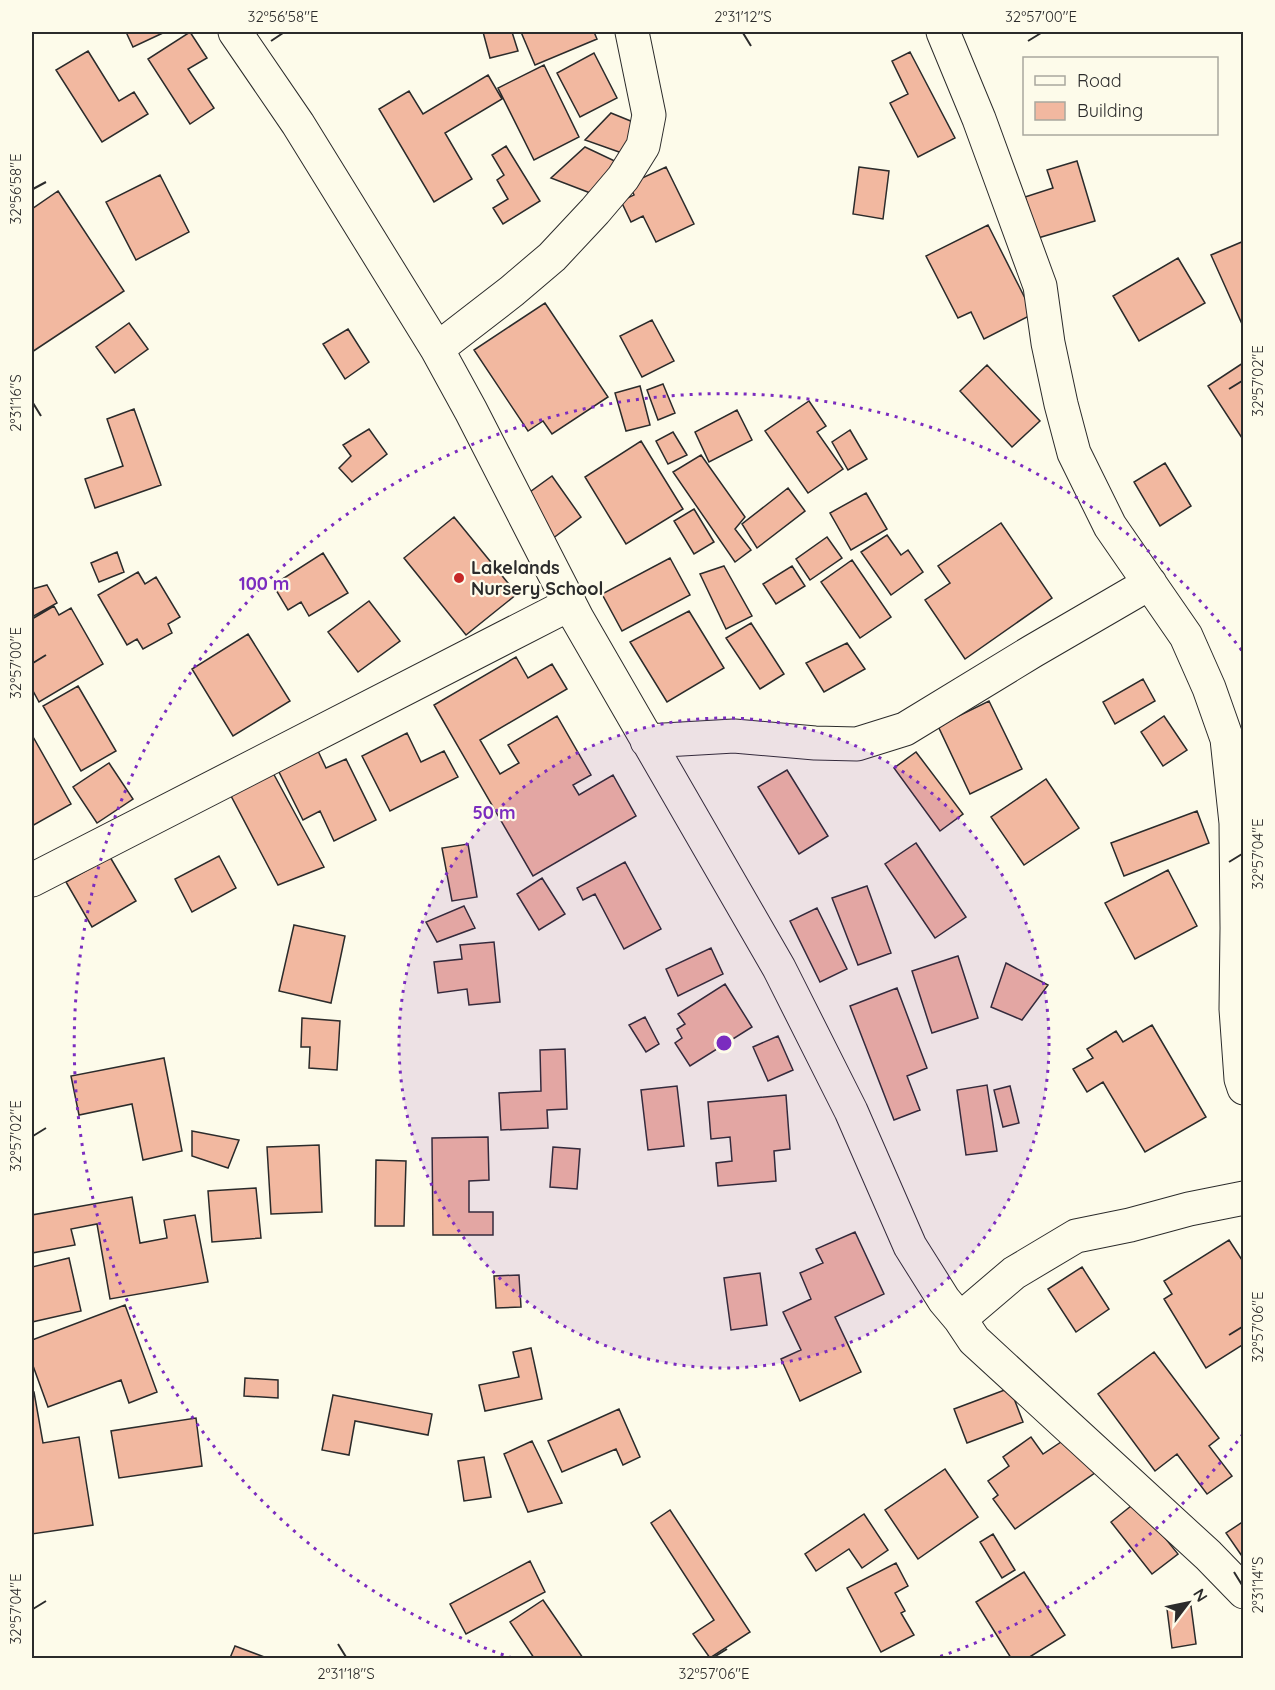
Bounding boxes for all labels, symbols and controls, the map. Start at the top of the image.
text: 32°56'58"E [248,7,318,26]
text: 2°31'12"S [714,7,772,26]
text: 32°57'00"E [1005,7,1077,26]
legend [1023,57,1218,135]
text: Road [1077,69,1122,92]
text: Building [1077,99,1143,122]
text: 32°56'58"E [6,154,25,224]
text: 32°57'02"E [1248,345,1267,417]
text: 2°31'16"S [6,374,25,432]
place label: Lakelands Nursery School [471,556,603,600]
marker: Lakelands Nursery School [452,571,466,585]
text: 100 m [239,572,289,595]
text: 32°57'00"E [6,627,25,699]
text: 50 m [472,801,516,824]
text: 32°57'04"E [1248,818,1267,890]
centre of rings [714,1033,734,1053]
text: 32°57'02"E [6,1100,25,1172]
text: 32°57'06"E [1248,1291,1267,1363]
text: 2°31'14"S [1248,1556,1267,1614]
text: 32°57'04"E [6,1573,25,1645]
north arrow [1158,1573,1218,1633]
text: N [1189,1585,1212,1605]
text: 2°31'18"S [317,1664,375,1683]
text: 32°57'06"E [678,1664,750,1683]

